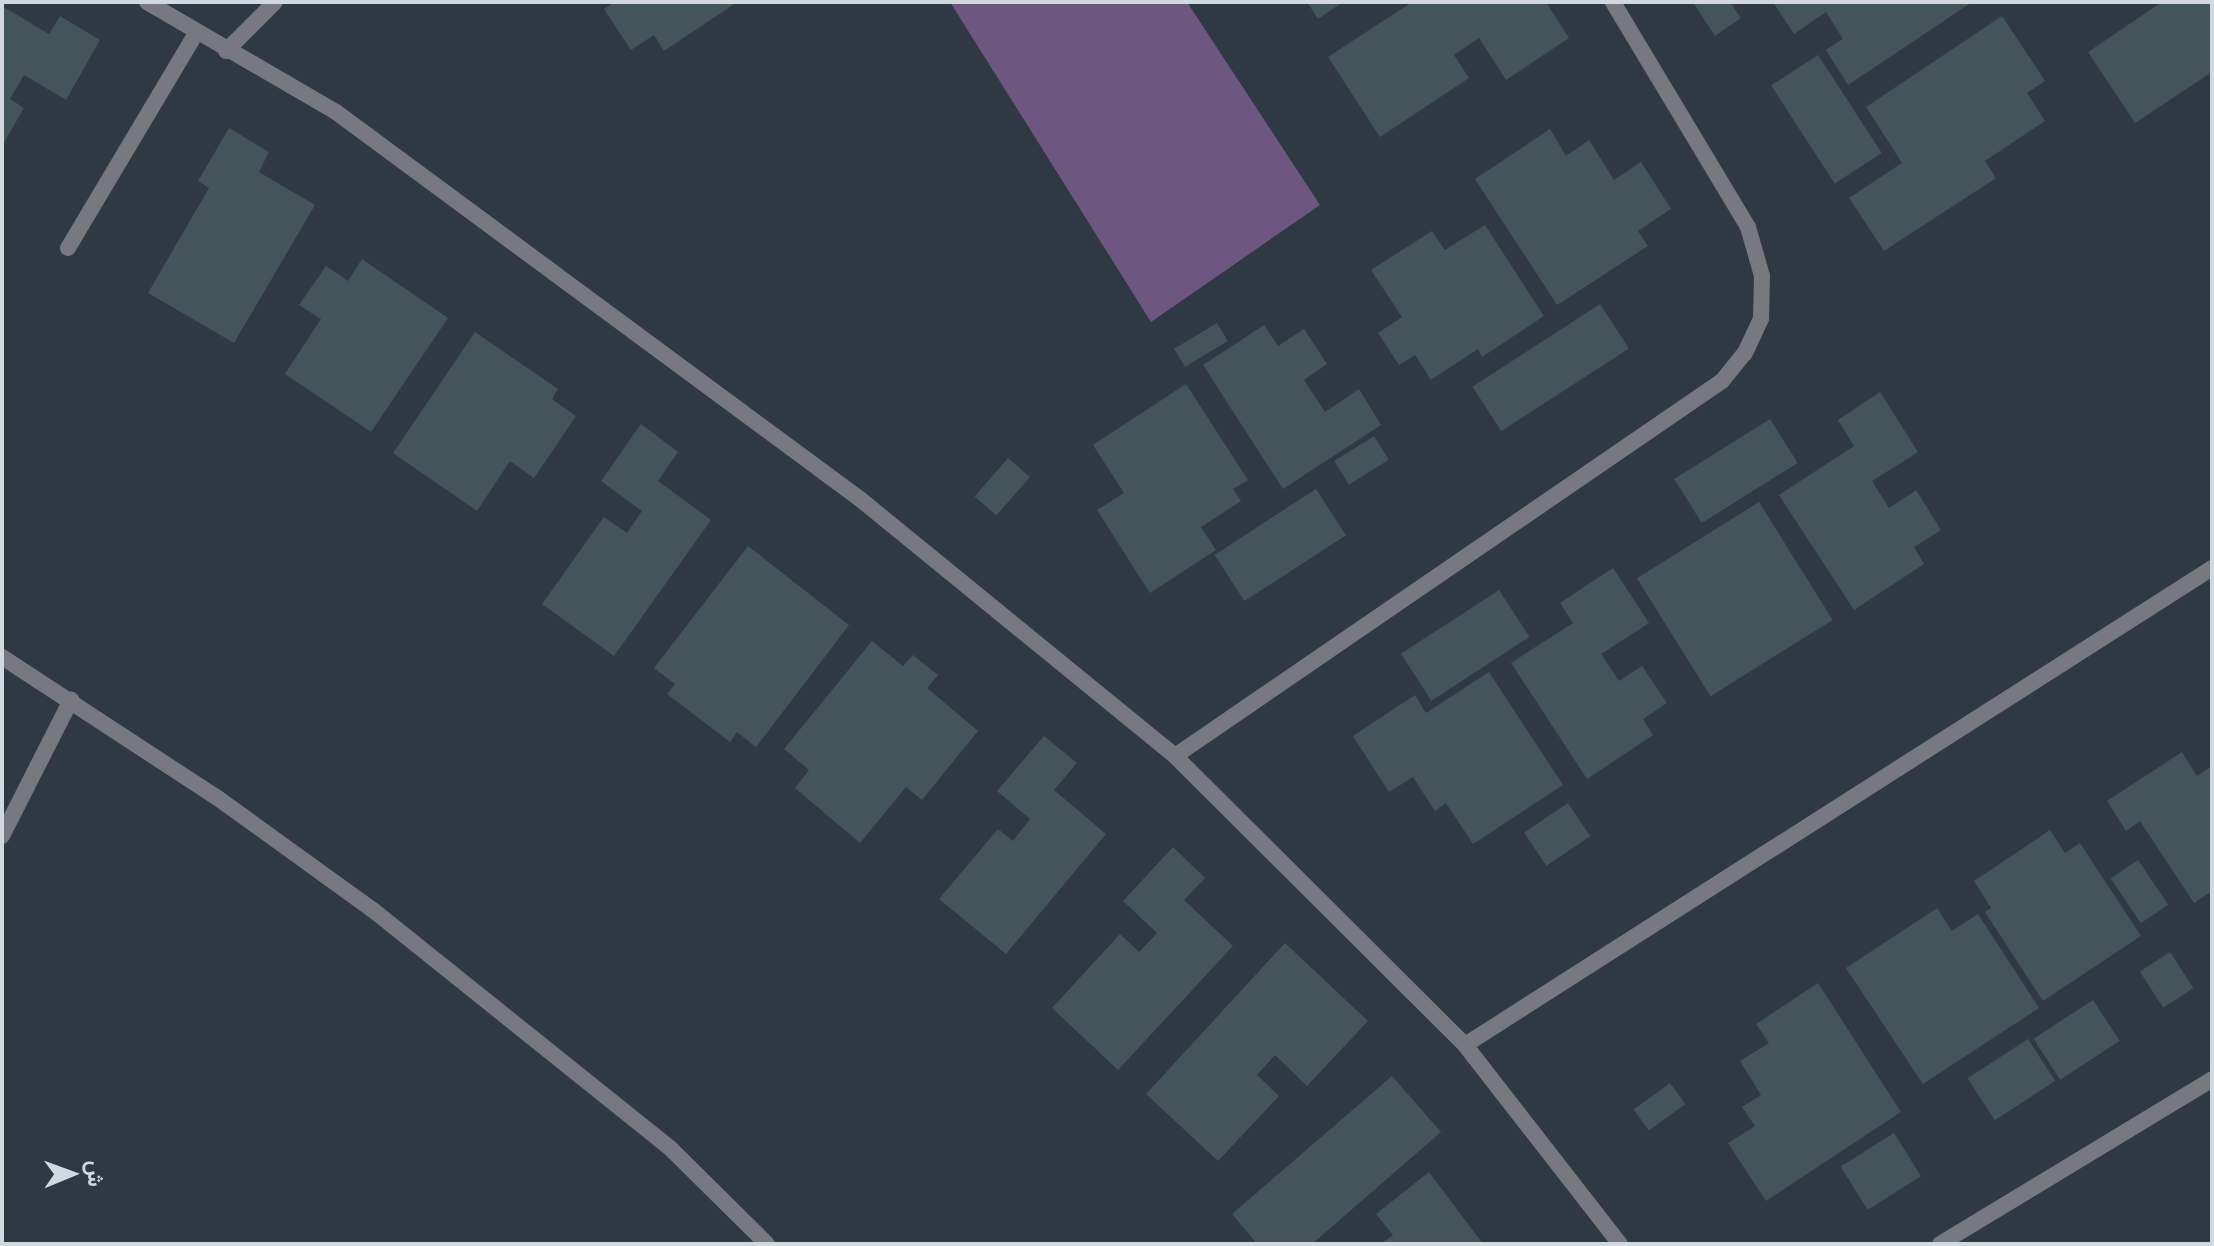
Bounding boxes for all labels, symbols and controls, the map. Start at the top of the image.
north arrow [32,1134,112,1214]
text: ش [83,1160,109,1187]

